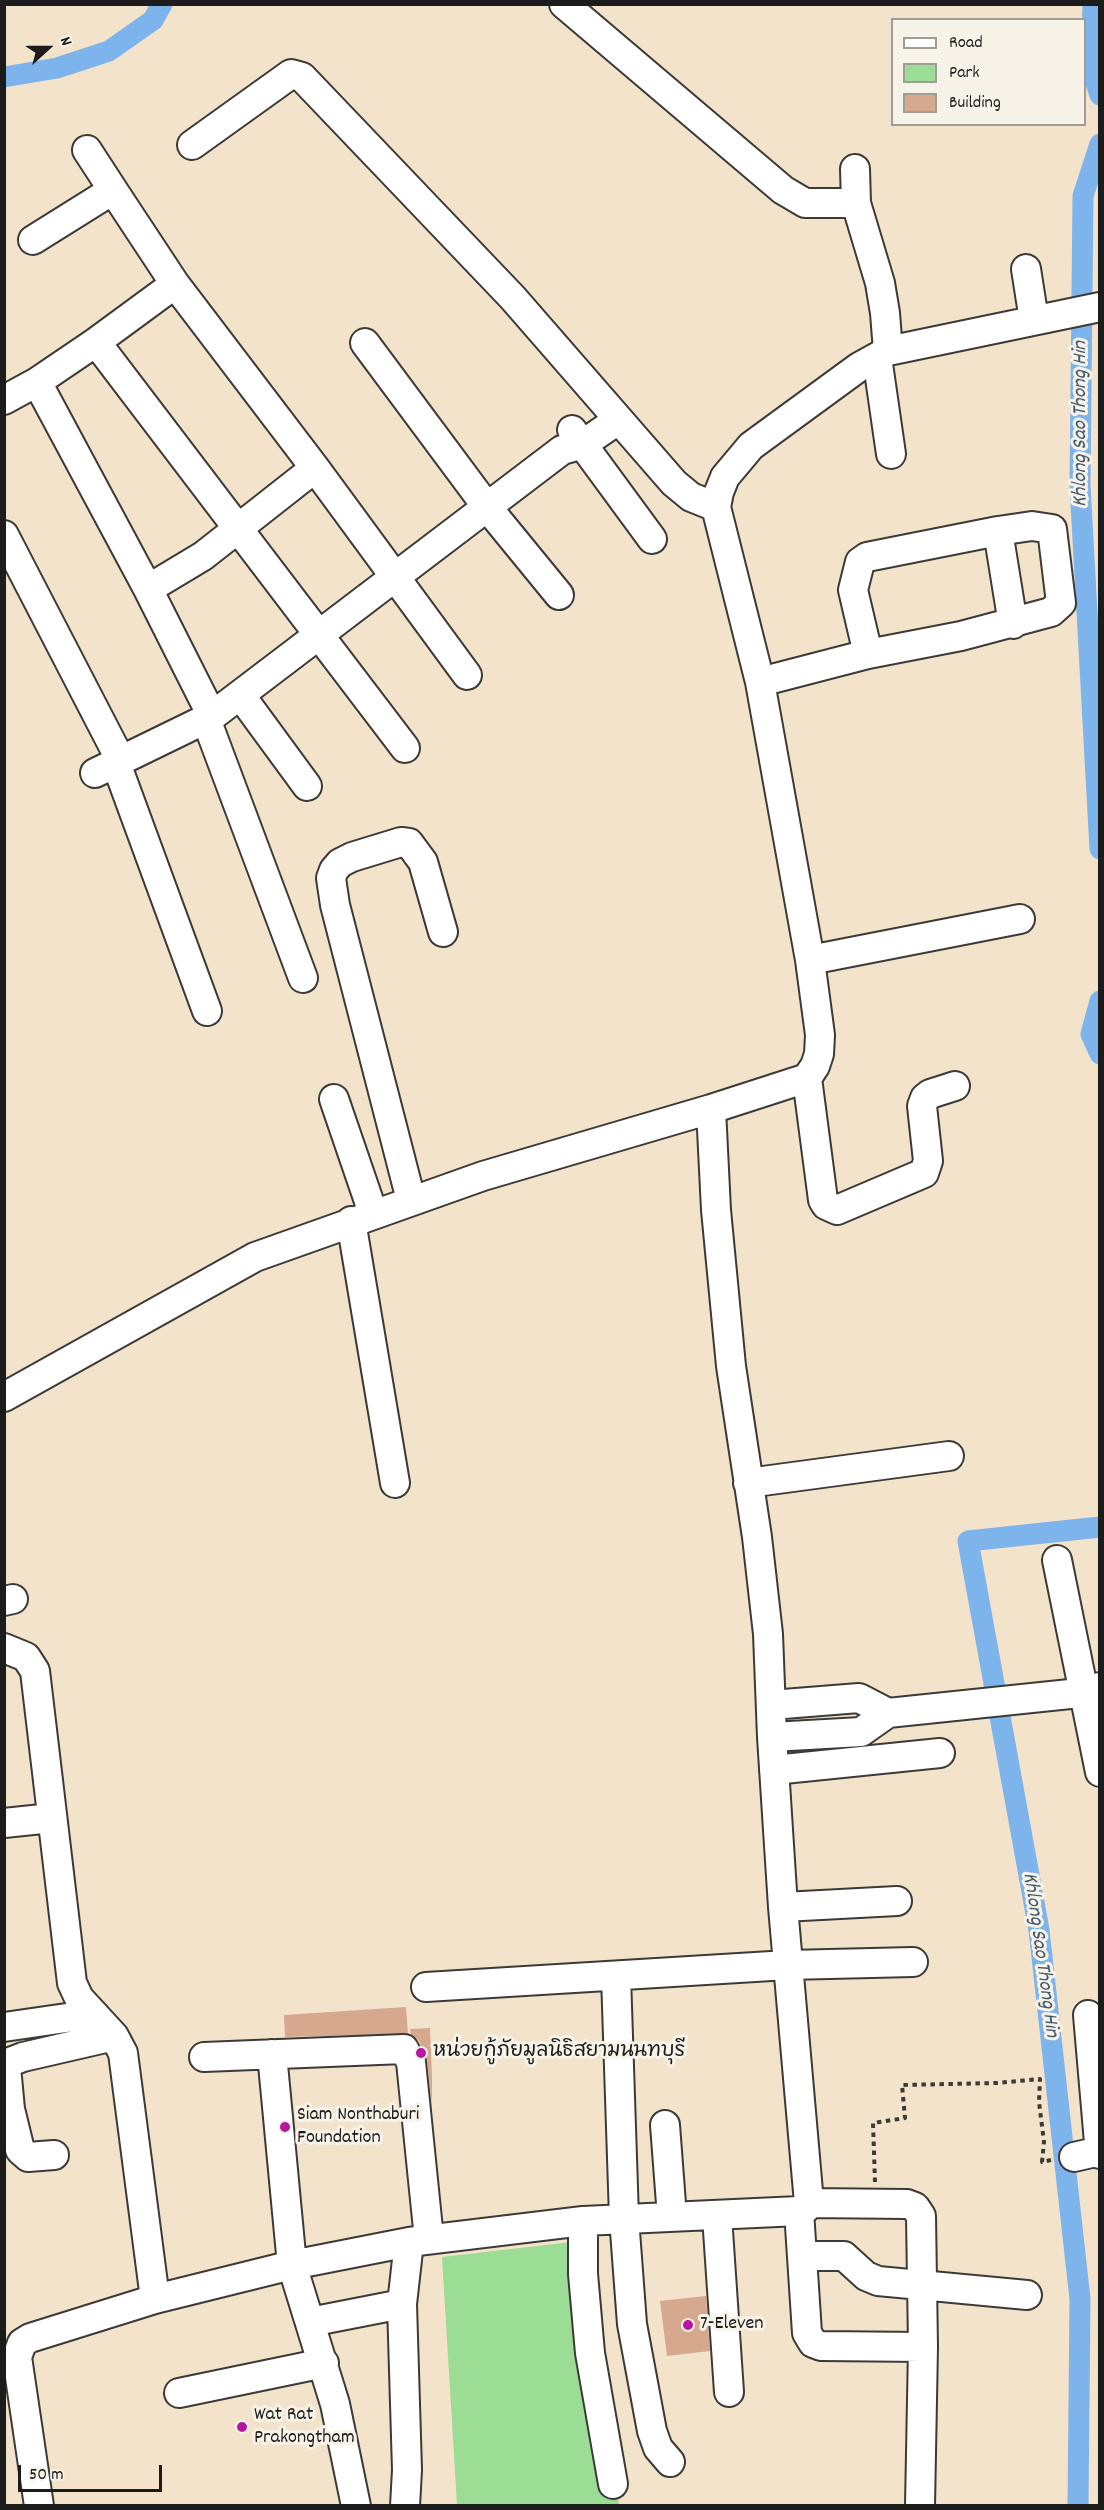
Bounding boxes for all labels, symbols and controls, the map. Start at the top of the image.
north arrow [18,18,78,78]
legend [891,18,1086,126]
text: Road [949,31,983,56]
text: N [53,34,77,49]
text: Park [949,61,980,86]
text: Building [949,91,1001,116]
water label: Khlong Sao Thong Hin [1069,341,1095,507]
water label: Khlong Sao Thong Hin [1015,1871,1063,2039]
place label: หน่วยกู้ภัยมูลนิธิสยามนนทบุรี [433,2041,685,2065]
marker: หน่วยกู้ภัยมูลนิธิสยามนนทบุรี [414,2046,428,2060]
place label: Siam Nonthaburi Foundation [297,2104,419,2151]
marker: Siam Nonthaburi Foundation [278,2120,292,2134]
place label: 7-Eleven [700,2313,764,2337]
marker: 7-Eleven [681,2318,695,2332]
place label: Wat Rat Prakongtham [254,2404,355,2451]
marker: Wat Rat Prakongtham [235,2420,249,2434]
scale bar [21,2453,165,2491]
text: 50 m [29,2463,64,2488]

